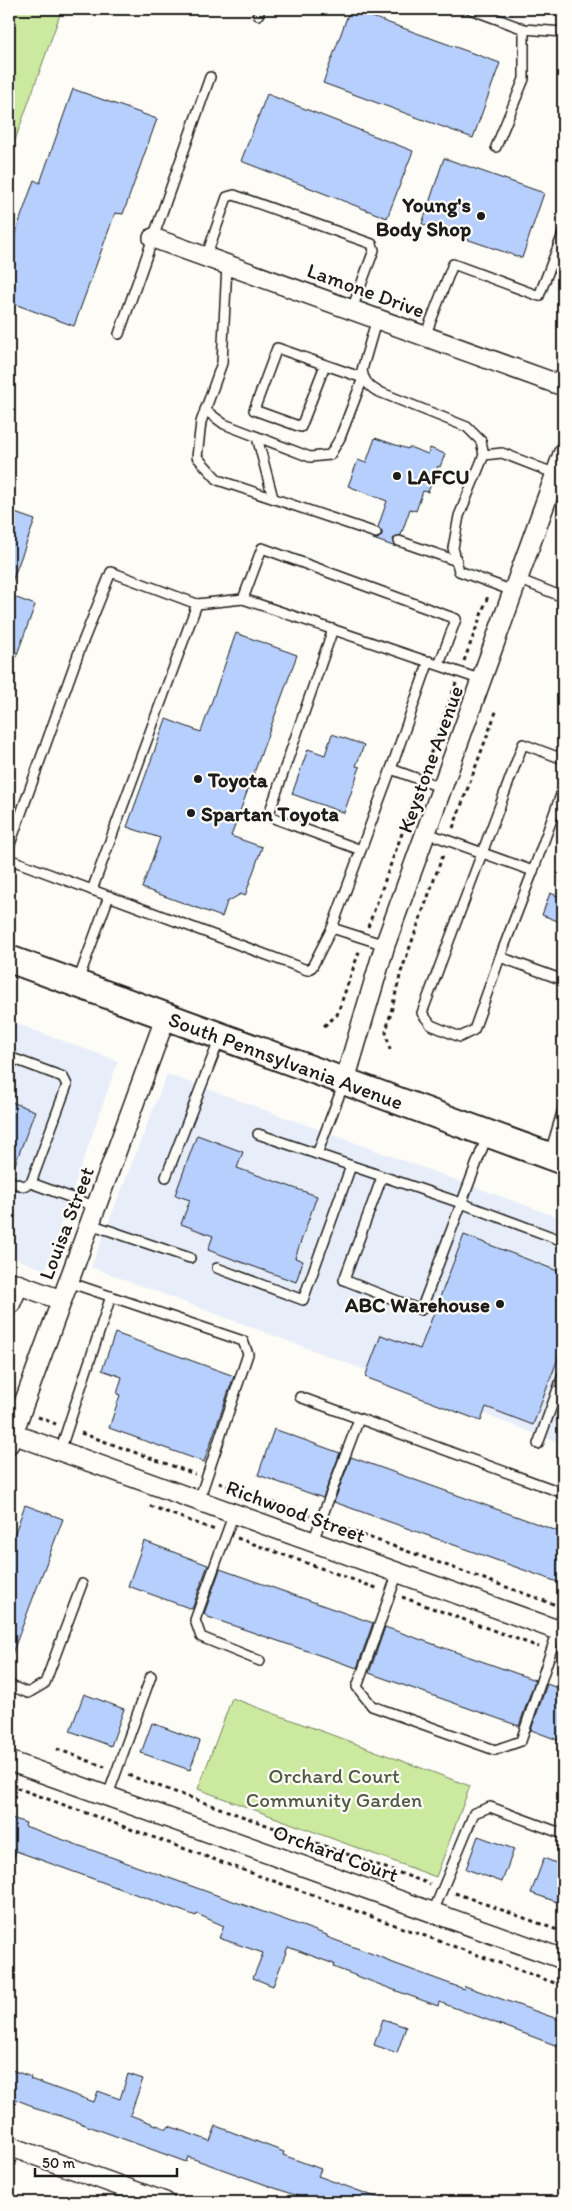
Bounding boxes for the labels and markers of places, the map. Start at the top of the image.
place label: Young's Body Shop [376,192,471,242]
marker: Young's Body Shop [475,210,487,222]
place label: LAFCU [407,464,469,489]
marker: LAFCU [391,470,403,482]
place label: Toyota [207,767,269,793]
marker: Toyota [192,773,204,785]
place label: Spartan Toyota [201,801,340,827]
marker: Spartan Toyota [185,807,197,819]
place label: ABC Warehouse [344,1292,490,1317]
marker: ABC Warehouse [494,1298,506,1310]

